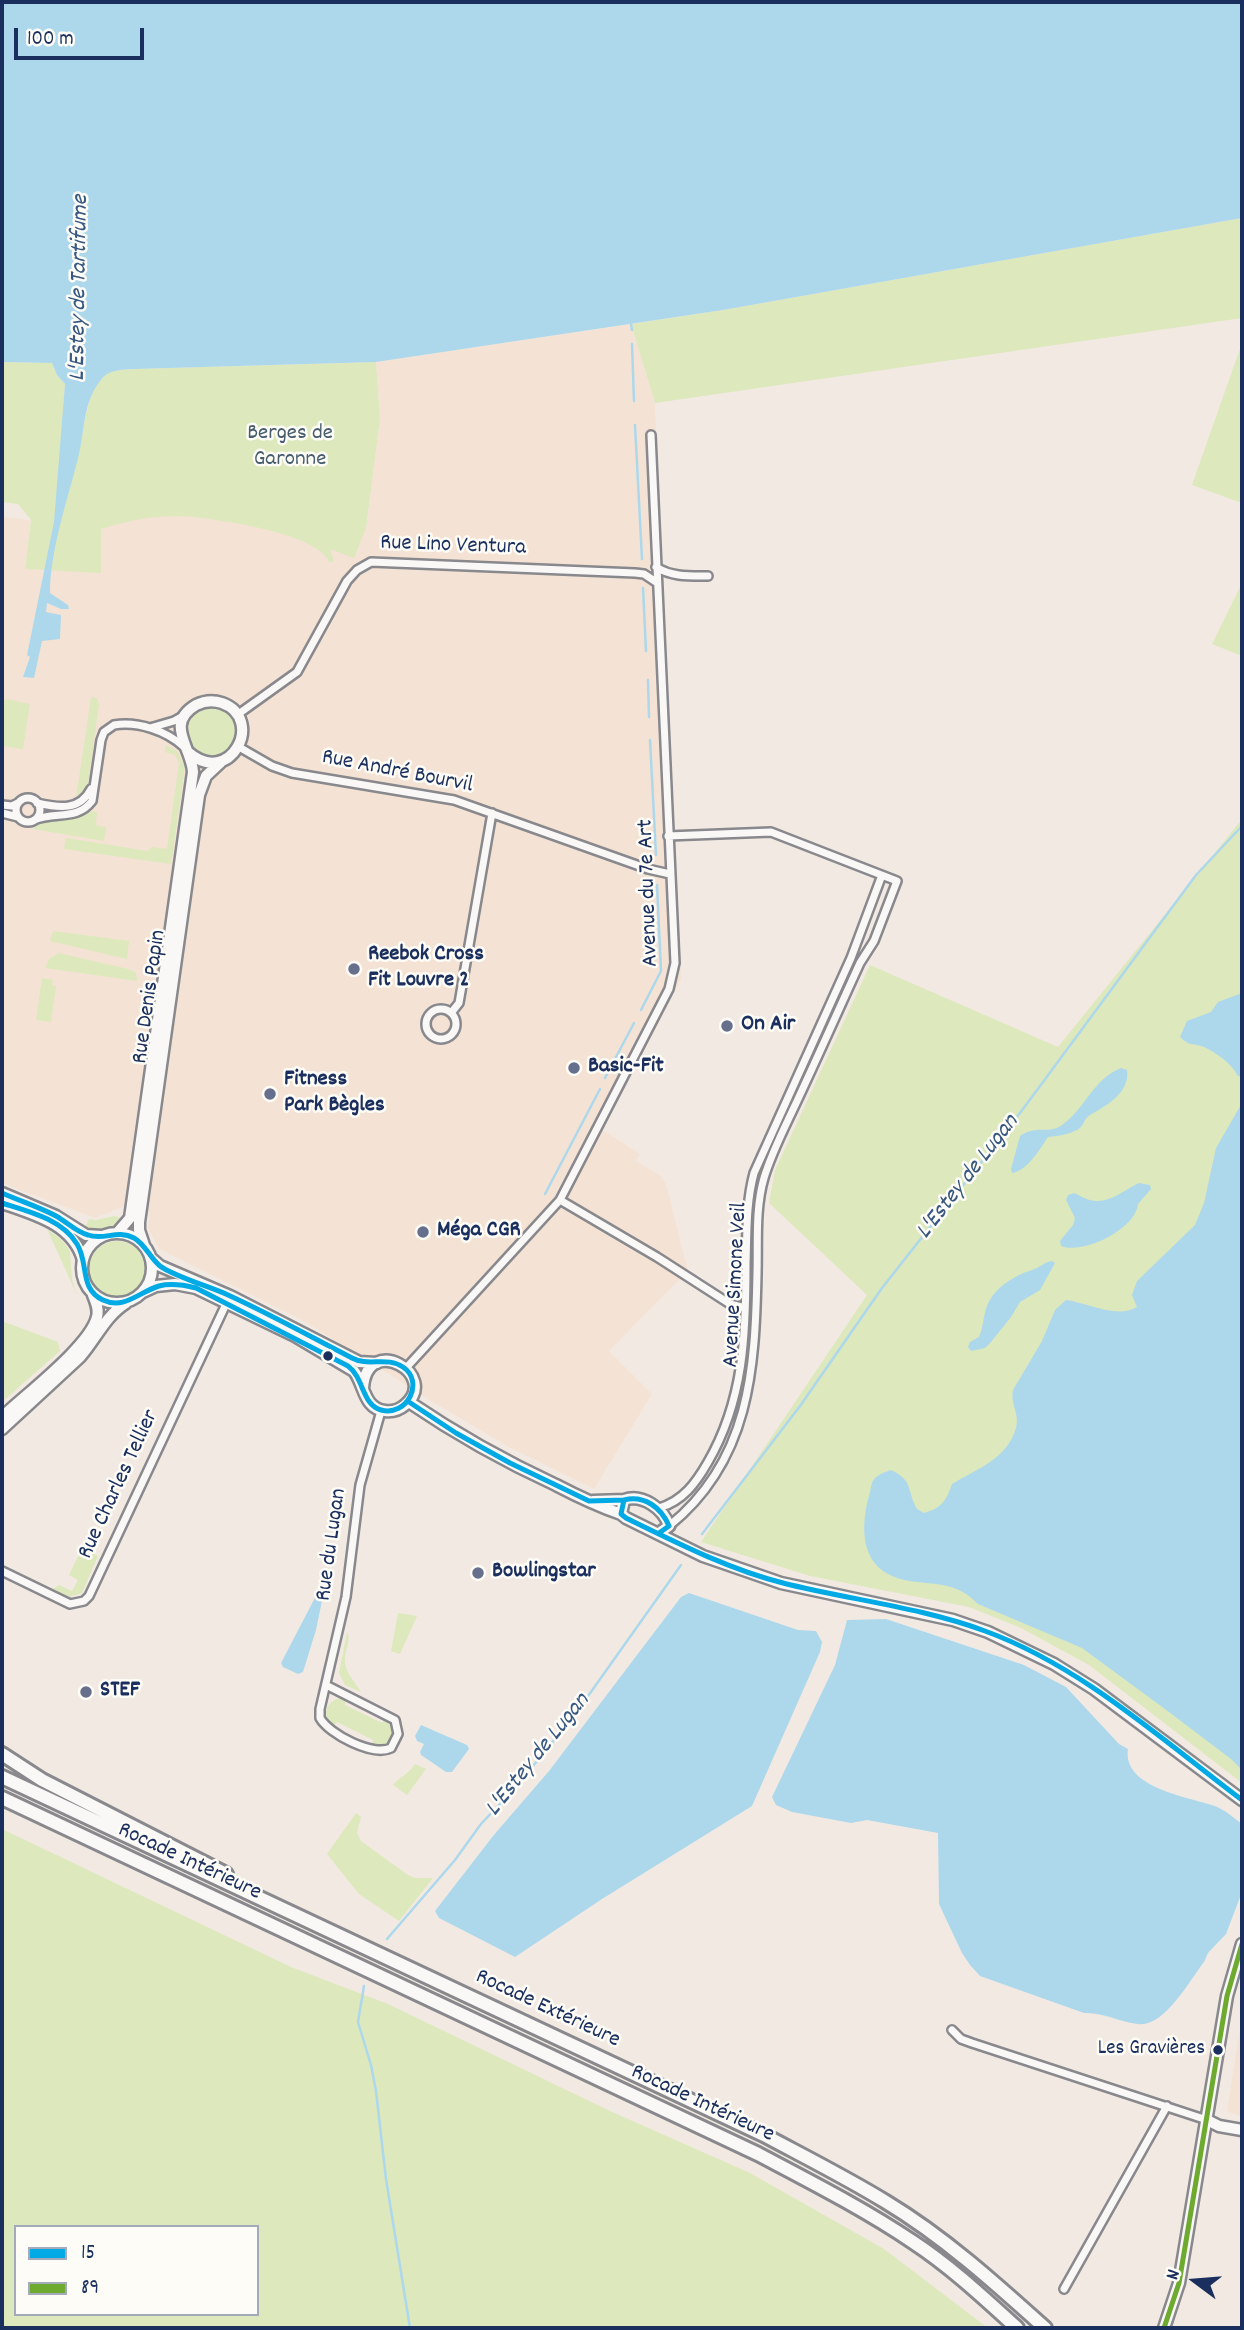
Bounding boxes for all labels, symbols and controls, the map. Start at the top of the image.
scale bar [18,14,147,58]
text: 100 m [27,25,74,55]
water label: L'Estey de Tartifume [65,195,97,381]
park label: Berges de Garonne [247,421,333,475]
street label: Rue Lino Ventura [380,531,526,563]
street label: Rue André Bourvil [319,745,475,801]
street label: Avenue du 7e Art [634,819,666,967]
street label: Rue Denis Papin [128,928,174,1066]
place label: Reebok Cross Fit Louvre 2 [368,942,484,996]
marker: Reebok Cross Fit Louvre 2 [346,961,362,977]
place label: On Air [741,1012,795,1040]
marker: On Air [719,1018,735,1034]
place label: Basic-Fit [588,1054,664,1082]
marker: Basic-Fit [566,1060,582,1076]
place label: Fitness Park Bègles [284,1067,385,1121]
marker: Fitness Park Bègles [262,1086,278,1102]
water label: L'Estey de Lugan [911,1110,1027,1246]
street label: Avenue Simone Veil [719,1202,755,1368]
place label: Méga CGR [437,1218,521,1246]
marker: Méga CGR [415,1224,431,1240]
unlabelled marker [321,1349,335,1363]
street label: Rue Charles Tellier [73,1406,167,1564]
street label: Rue du Lugan [311,1487,355,1603]
place label: Bowlingstar [492,1559,596,1587]
marker: Bowlingstar [470,1565,486,1581]
place label: STEF [100,1678,140,1706]
marker: STEF [78,1684,94,1700]
water label: L'Estey de Lugan [480,1688,598,1824]
street label: Rocade Intérieure [113,1818,265,1908]
street label: Rocade Extérieure [470,1964,624,2056]
place label: Les Gravières [1098,2037,1205,2063]
marker: Les Gravières [1211,2043,1225,2057]
street label: Rocade Intérieure [626,2060,778,2150]
legend [14,2225,259,2316]
text: 15 [81,2239,95,2269]
north arrow [1160,2246,1230,2316]
text: N [1160,2267,1189,2283]
text: 89 [81,2274,99,2304]

